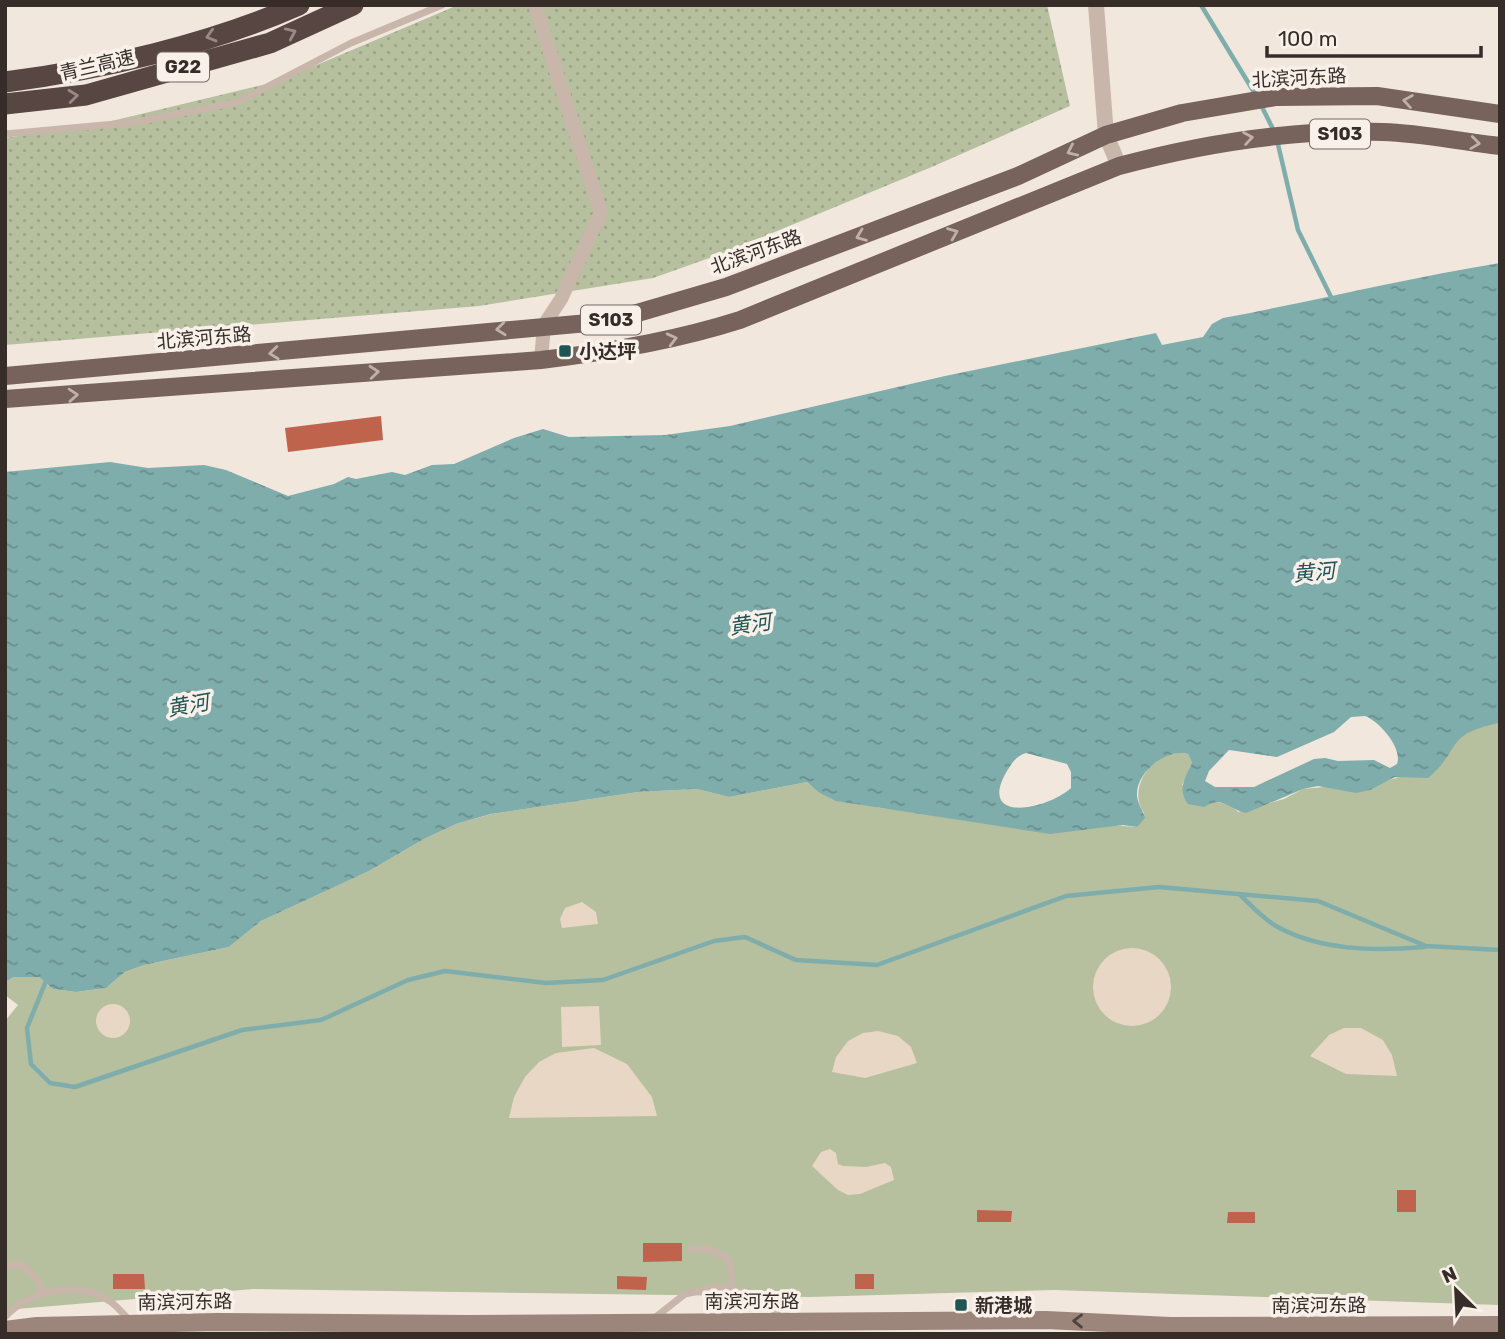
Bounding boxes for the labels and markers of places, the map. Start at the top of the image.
place label: 小达坪 [579,340,636,363]
marker: 小达坪 [557,343,573,359]
place label: 新港城 [975,1294,1032,1317]
marker: 新港城 [953,1297,969,1313]

